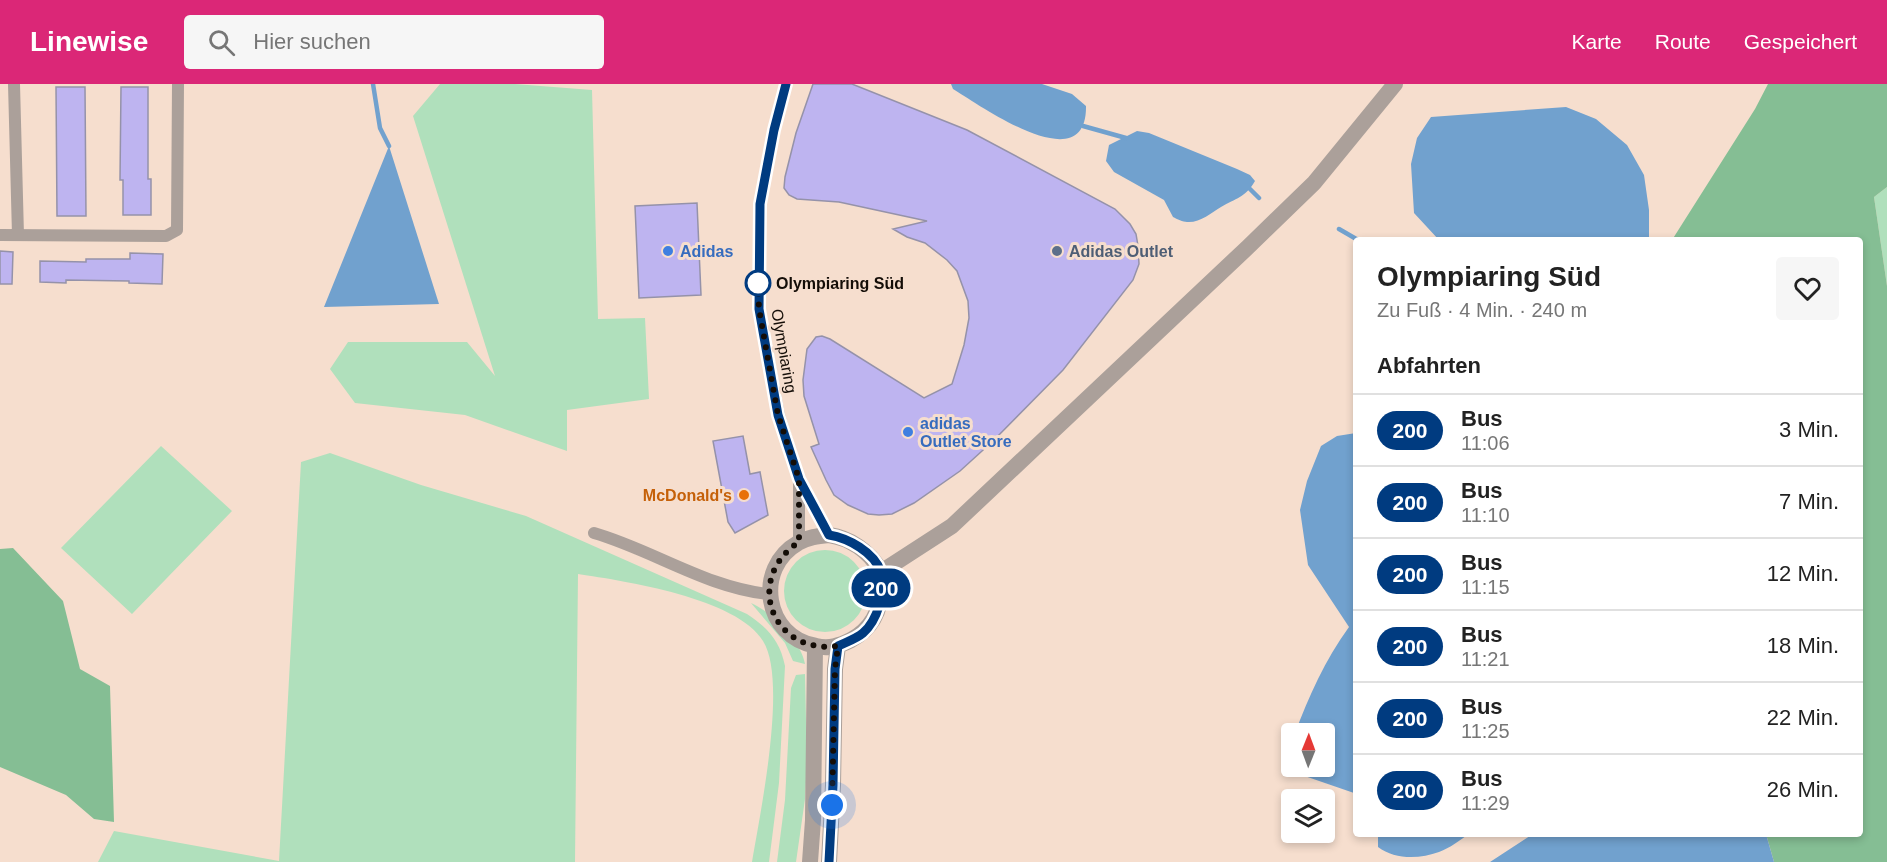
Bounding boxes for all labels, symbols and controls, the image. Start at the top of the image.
search box [184,15,604,69]
text: Linewise [30,26,148,57]
icon: search [205,26,238,59]
text: Hier suchen [253,29,371,54]
text: Karte [1572,30,1622,53]
text: Route [1655,30,1711,53]
text: Gespeichert [1744,30,1857,53]
place label: Adidas [680,243,733,260]
place label: Adidas Outlet [1069,243,1174,260]
marker: Adidas [661,244,675,258]
marker: Adidas Outlet [1050,244,1064,258]
button: heart [1776,257,1839,320]
text: Olympiaring Süd [1377,261,1601,292]
marker: Olympiaring Süd [745,270,771,296]
place label: Olympiaring Süd [776,275,904,292]
text: Zu Fuß · 4 Min. · 240 m [1377,299,1587,321]
street label: Olympiaring [768,307,800,395]
text: Abfahrten [1377,353,1481,378]
text: Bus [1461,406,1503,431]
place label: adidas Outlet Store [920,415,1012,450]
text: 3 Min. [1779,417,1839,442]
text: 200 [1392,419,1428,442]
marker: adidas Outlet Store [901,425,915,439]
text: 11:06 [1461,432,1510,454]
text: Bus [1461,478,1503,503]
place label: McDonald's [643,487,732,504]
marker: McDonald's [737,488,751,502]
text: 7 Min. [1779,489,1839,514]
text: 200 [1392,491,1428,514]
text: 11:10 [1461,504,1510,526]
text: Bus [1461,550,1503,575]
text: 12 Min. [1767,561,1839,586]
text: 200 [1392,563,1428,586]
line badge: 200 [846,568,916,608]
text: 11:15 [1461,576,1510,598]
text: 200 [863,577,899,600]
text: Bus [1461,622,1503,647]
text: 18 Min. [1767,633,1839,658]
text: 200 [1392,635,1428,658]
text: 11:21 [1461,648,1510,670]
text: Bus [1461,694,1503,719]
text: 22 Min. [1767,705,1839,730]
text: 200 [1392,707,1428,730]
text: 11:25 [1461,720,1510,742]
north arrow [1281,723,1335,777]
map controls [1281,723,1335,843]
text: Bus [1461,766,1503,791]
text: 26 Min. [1767,777,1839,802]
text: 200 [1392,779,1428,802]
button: layers [1281,789,1335,843]
your location [817,790,847,820]
text: 11:29 [1461,792,1510,814]

